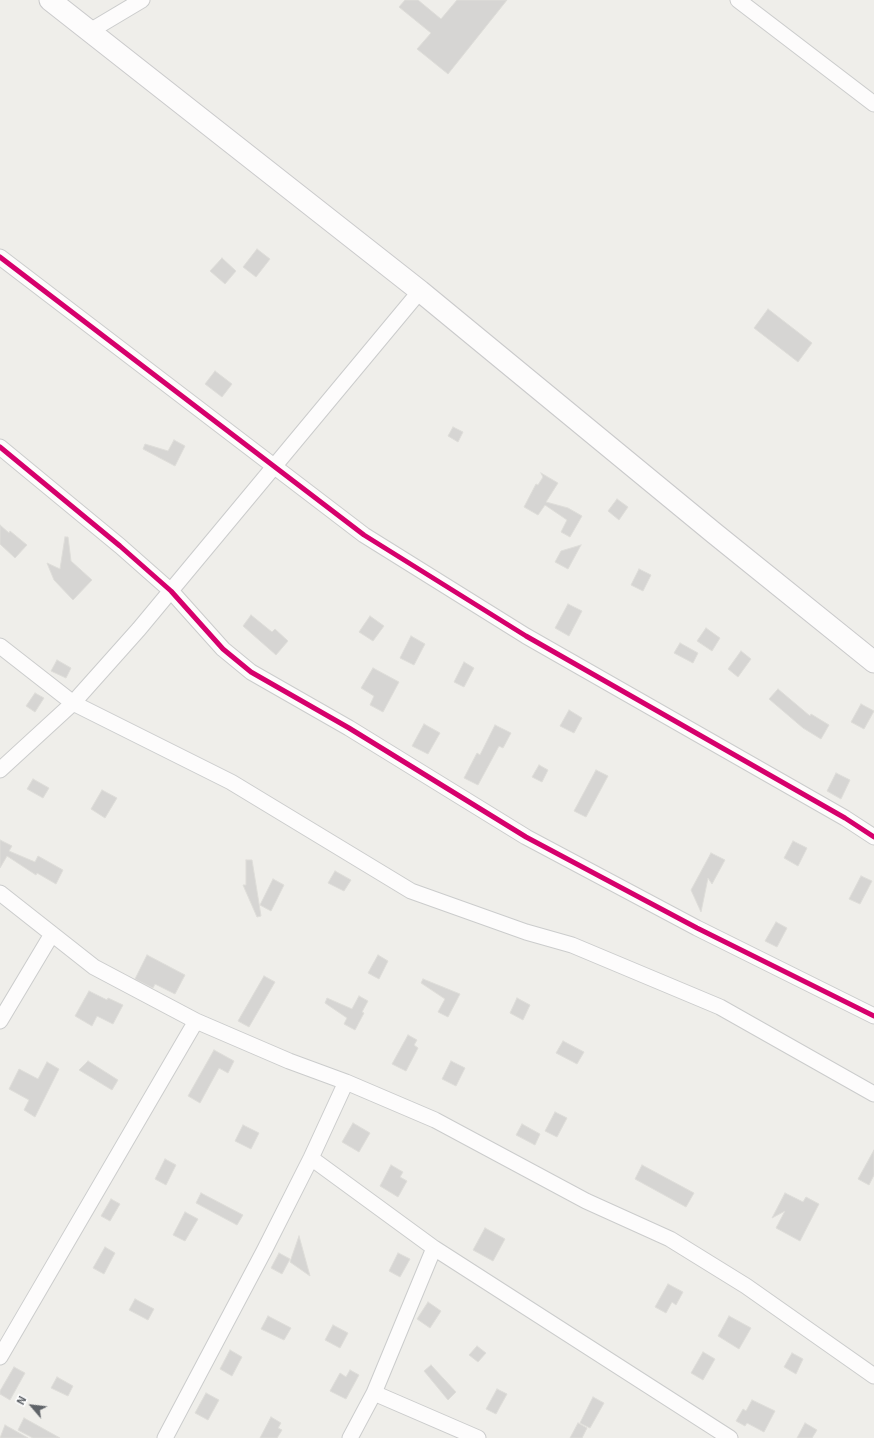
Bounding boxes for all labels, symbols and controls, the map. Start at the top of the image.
north arrow [12,1386,52,1426]
text: N [13,1394,29,1407]

